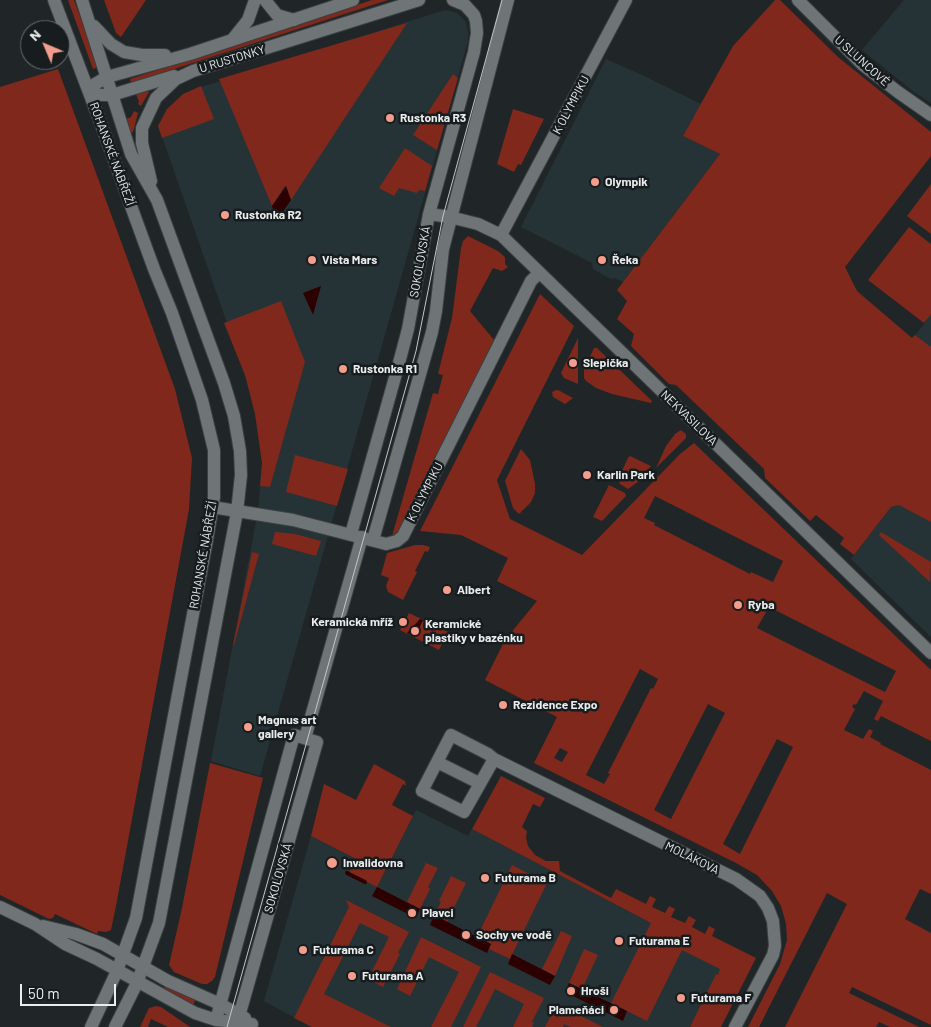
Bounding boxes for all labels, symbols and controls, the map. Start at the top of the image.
north arrow [20,20,70,70]
text: N [25,25,44,44]
street label: U SLUNCOVÉ [832,33,892,89]
street label: U RUSTONKY [197,42,267,76]
street label: K OLYMPIKU [550,73,592,137]
street label: ROHANSKÉ NÁBŘEŽÍ [87,100,137,208]
place label: Rustonka R3 [400,111,466,125]
marker: Rustonka R3 [384,112,396,124]
place label: Olympik [605,175,648,189]
marker: Olympik [589,176,601,188]
place label: Rustonka R2 [235,208,302,222]
marker: Rustonka R2 [219,209,231,221]
street label: SOKOLOVSKÁ [407,225,433,299]
place label: Vista Mars [322,253,377,267]
place label: Řeka [612,253,638,267]
marker: Vista Mars [306,254,318,266]
marker: Řeka [596,254,608,266]
place label: Slepička [583,356,628,370]
marker: Slepička [567,357,579,369]
place label: Rustonka R1 [353,362,417,376]
marker: Rustonka R1 [337,363,349,375]
street label: NEKVASILOVA [658,388,720,448]
street label: K OLYMPIKU [404,460,446,524]
place label: Karlin Park [597,468,655,482]
marker: Karlin Park [581,469,593,481]
street label: ROHANSKÉ NÁBŘEŽÍ [186,500,220,610]
place label: Albert [457,583,491,597]
marker: Albert [441,584,453,596]
place label: Ryba [748,598,775,612]
marker: Ryba [732,599,744,611]
place label: Keramická mříž [311,615,393,629]
marker: Keramická mříž [397,616,409,628]
place label: Keramické plastiky v bazénku [425,617,523,645]
marker: Keramické plastiky v bazénku [409,625,421,637]
place label: Rezidence Expo [513,698,598,712]
marker: Rezidence Expo [497,699,509,711]
place label: Magnus art gallery [258,713,317,741]
marker: Magnus art gallery [242,721,254,733]
street label: MOLÁKOVA [663,839,721,877]
street label: SOKOLOVSKÁ [261,841,295,915]
marker: Invalidovna [325,856,339,870]
place label: Invalidovna [343,856,403,870]
place label: Futurama B [495,871,556,885]
marker: Futurama B [479,872,491,884]
place label: Plavci [422,906,454,920]
marker: Plavci [406,907,418,919]
place label: Sochy ve vodě [476,928,552,942]
marker: Sochy ve vodě [460,929,472,941]
place label: Futurama E [629,934,690,948]
marker: Futurama E [613,935,625,947]
place label: Futurama C [313,943,374,957]
marker: Futurama C [297,944,309,956]
place label: Futurama A [362,969,424,983]
marker: Futurama A [346,970,358,982]
scale bar [22,974,119,1006]
text: 50 m [28,984,60,1002]
place label: Hroši [581,984,609,998]
marker: Hroši [565,985,577,997]
place label: Futurama F [691,991,751,1005]
marker: Futurama F [675,992,687,1004]
place label: Plameňáci [549,1003,604,1017]
marker: Plameňáci [608,1004,620,1016]

